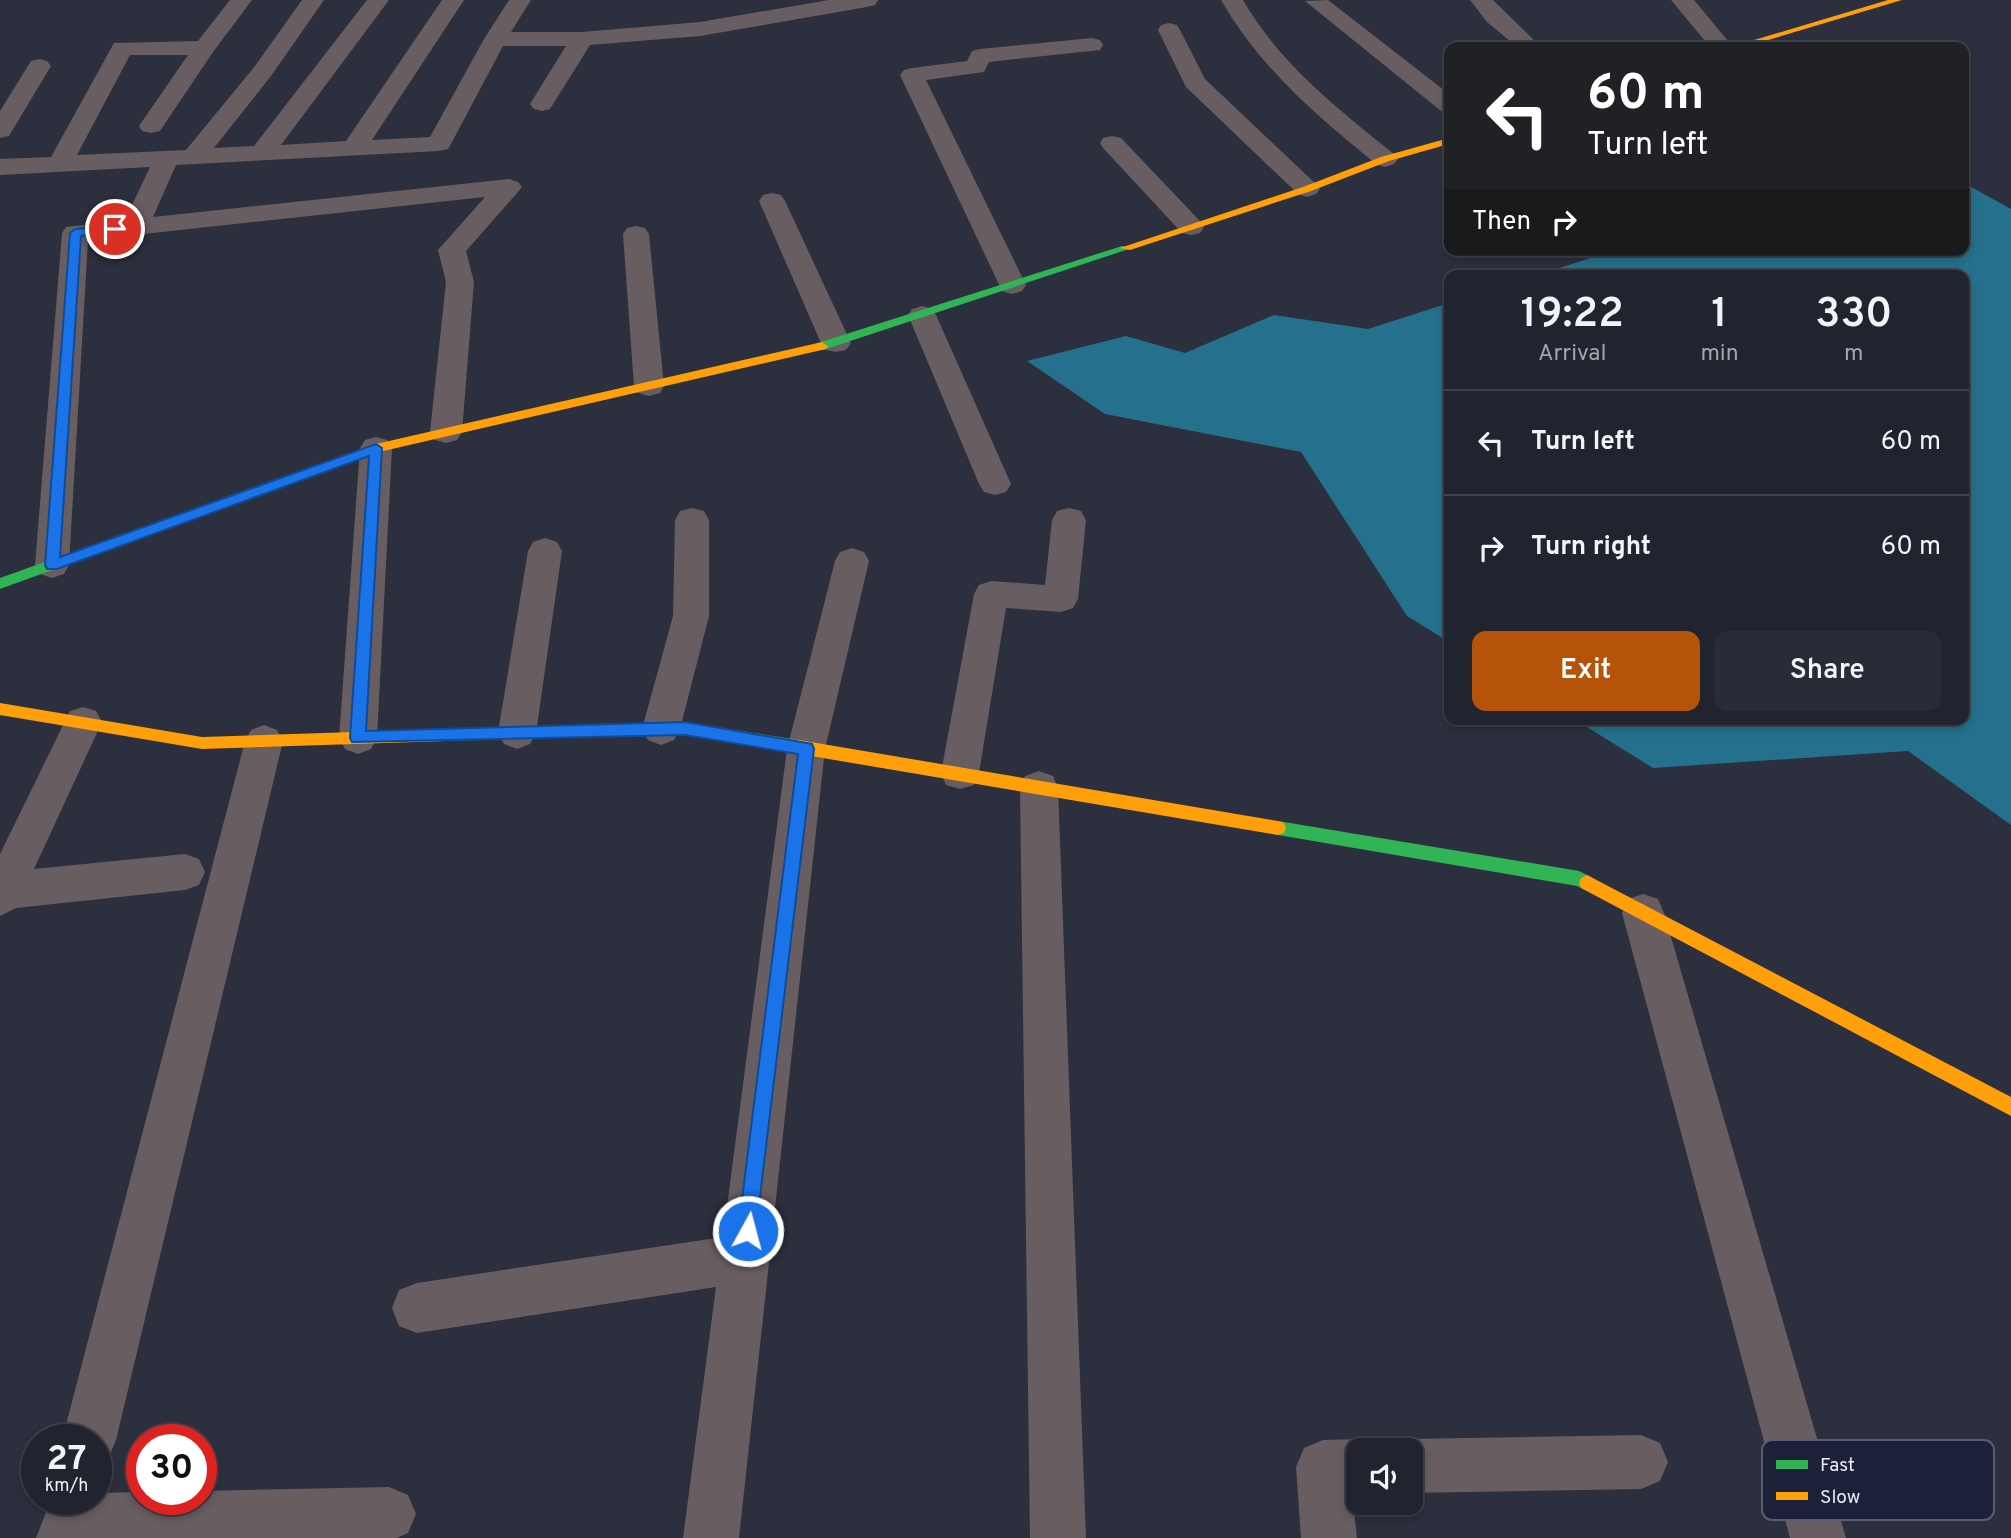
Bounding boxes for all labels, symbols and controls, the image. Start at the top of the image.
text: 60 m [1587,65,1705,127]
icon: left [1472,70,1563,161]
text: Turn left [1587,126,1708,166]
pin [85,199,145,259]
icon: right [1545,203,1583,241]
text: Then [1472,206,1531,239]
icon: arrive [96,210,134,248]
text: 19:22 [1521,289,1624,342]
text: 1 [1711,289,1728,342]
text: 330 [1815,289,1892,342]
text: Arrival [1538,340,1606,369]
text: min [1700,340,1739,369]
text: m [1844,340,1864,369]
icon: left [1472,424,1510,462]
text: Turn left [1531,426,1635,459]
text: 60 m [1881,426,1941,459]
icon: right [1472,529,1510,567]
text: Turn right [1531,531,1651,564]
text: 60 m [1881,531,1941,564]
button: Exit [1472,631,1700,711]
button: Share [1714,631,1941,711]
position arrow [711,1194,785,1268]
speed limit sign: 30 [126,1424,217,1515]
text: 27 [47,1438,86,1482]
map controls [1346,1438,1423,1515]
button: sound [1346,1438,1423,1515]
legend [1762,1440,1994,1520]
text: Fast [1820,1454,1855,1478]
text: km/h [45,1475,88,1498]
text: Slow [1820,1486,1860,1510]

